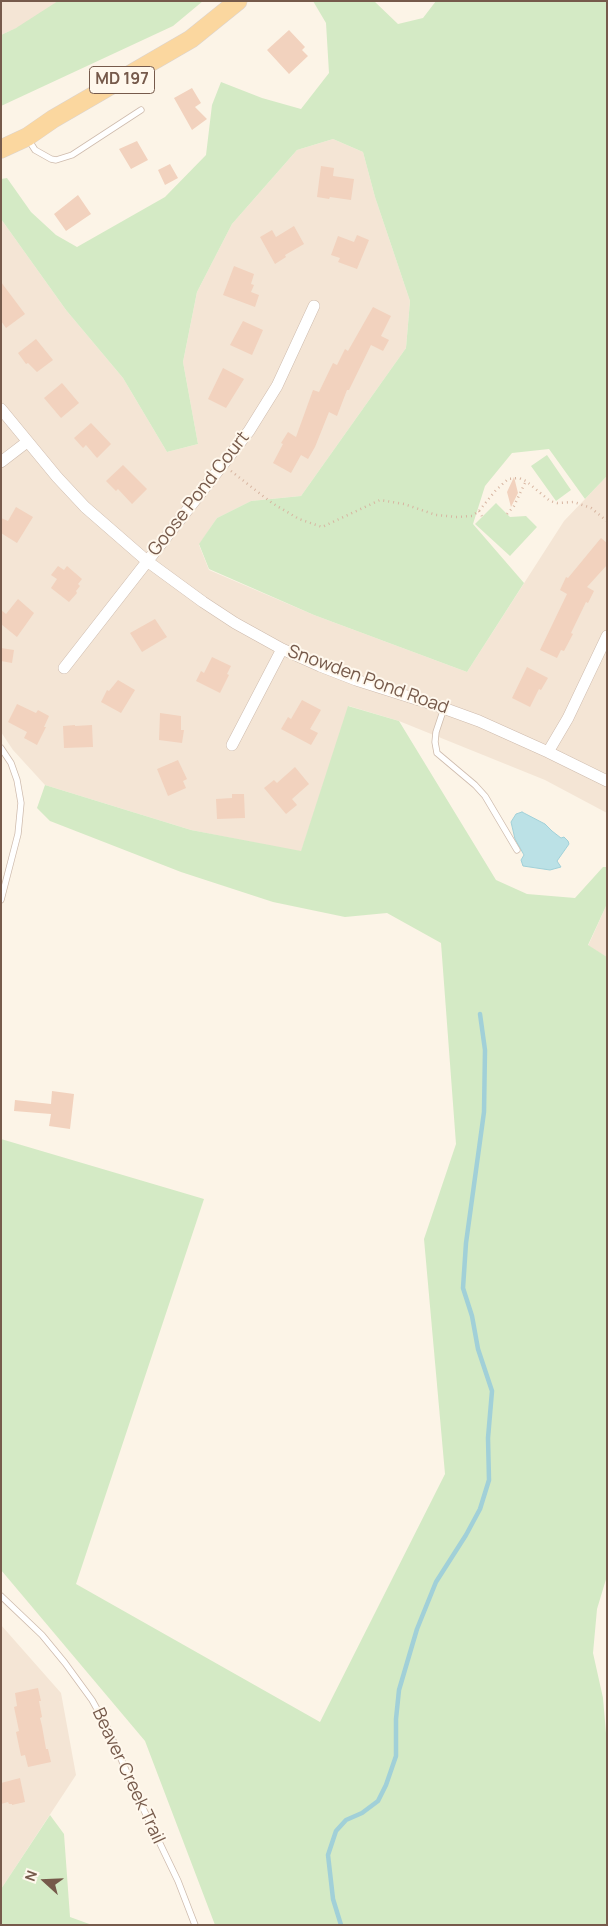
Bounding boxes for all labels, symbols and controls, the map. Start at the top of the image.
road number: MD 197 [90,66,154,94]
street label: Goose Pond Court [144,428,254,560]
street label: Snowden Pond Road [285,641,451,719]
street label: Beaver Creek Trail [87,1705,169,1847]
north arrow [20,1856,70,1906]
text: N [20,1868,41,1884]

